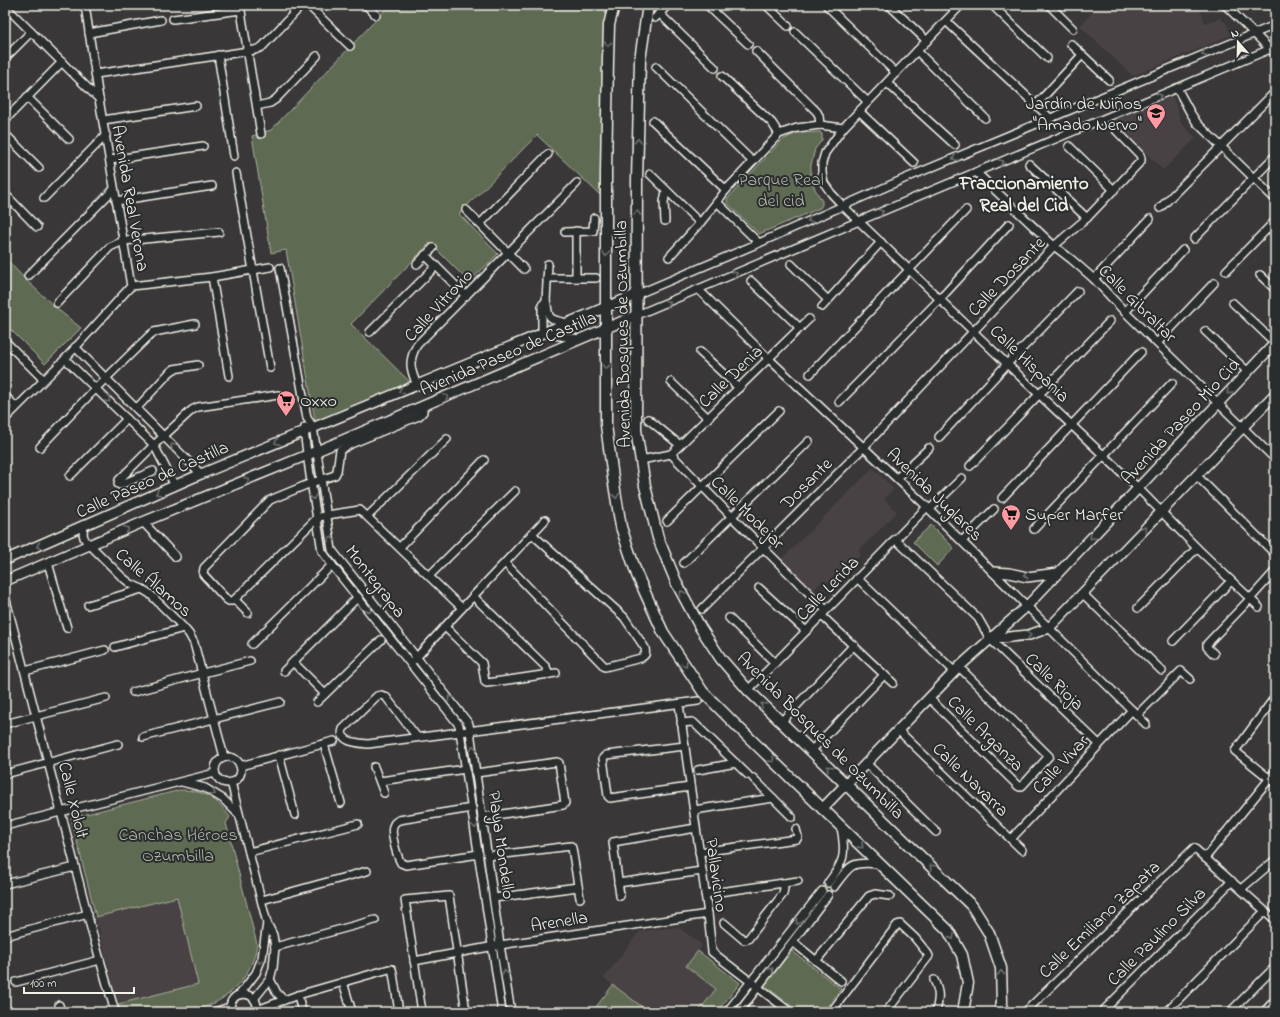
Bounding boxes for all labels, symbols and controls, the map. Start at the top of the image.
north arrow [1218,22,1258,62]
text: N [1229,25,1241,42]
one-way arrow [604,41,613,47]
one-way arrow [1201,49,1209,57]
place label: Jardín de Niños "Amado Nervo" [1026,92,1142,139]
one-way arrow [1156,92,1163,100]
school or university icon: Jardín de Niños "Amado Nervo" [1145,102,1167,130]
street label: Avenida Real Verona [103,123,155,274]
one-way arrow [634,138,642,144]
one-way arrow [952,153,960,161]
one-way arrow [996,159,1004,167]
park label: Parque Real del cid [738,168,824,215]
district label: Fraccionamiento Real del Cid [958,171,1089,220]
one-way arrow [876,209,884,217]
one-way arrow [633,210,641,216]
one-way arrow [807,215,814,223]
street label: Avenida Bosques de Ozumbilla [609,220,639,448]
street label: Calle Dosante [962,231,1053,323]
one-way arrow [602,251,610,257]
street label: Calle Gibraltar [1091,259,1182,350]
street label: Calle Vitrovio [399,264,480,349]
one-way arrow [732,271,739,279]
one-way arrow [665,299,672,307]
street label: Avenida Paseo de Castilla [416,306,601,404]
street label: Calle Hispania [983,320,1074,409]
street label: Calle Denia [693,340,770,415]
street label: Avenida Paseo Mio Cid [1116,353,1247,491]
one-way arrow [602,364,610,370]
one-way arrow [398,387,405,395]
one-way arrow [1226,387,1234,395]
supermarket icon: Oxxo [275,389,297,417]
place label: Oxxo [300,389,337,415]
one-way arrow [443,393,450,401]
one-way arrow [103,395,111,403]
street label: Calle Paseo de Castilla [72,435,233,526]
one-way arrow [274,437,282,445]
one-way arrow [170,443,178,451]
street label: Avenida Juglares [879,443,988,549]
street label: Dosante [775,452,840,517]
street label: Calle Modejar [704,470,790,557]
one-way arrow [244,476,251,484]
one-way arrow [154,488,162,496]
one-way arrow [611,493,620,499]
one-way arrow [309,494,317,500]
supermarket icon: Super Marfer [1000,503,1022,531]
place label: Super Marfer [1025,503,1123,529]
one-way arrow [123,526,131,534]
one-way arrow [1139,527,1146,534]
one-way arrow [1089,532,1097,540]
one-way arrow [327,536,336,542]
street label: Montegrapa [337,540,411,625]
one-way arrow [35,541,43,549]
street label: Calle Álamos [108,543,197,624]
street label: Calle Lerida [791,551,866,628]
one-way arrow [1023,571,1029,580]
one-way arrow [679,589,686,597]
one-way arrow [364,606,371,613]
one-way arrow [1026,631,1032,639]
street label: Avenida Bosques de Ozumbilla [730,647,909,826]
street label: Calle Rioja [1018,647,1089,717]
one-way arrow [680,660,688,667]
street label: Calle Arganza [940,690,1029,779]
one-way arrow [447,696,454,703]
one-way arrow [760,702,768,710]
street label: Calle Vivar [1027,729,1096,801]
street label: Calle Navarra [925,737,1014,824]
one-way arrow [469,745,478,751]
one-way arrow [767,756,775,763]
street label: Calle Xololt [50,759,94,842]
one-way arrow [826,766,833,773]
one-way arrow [209,789,216,796]
street label: Playa Mondello [480,789,520,901]
park label: Canchas Héroes Ozumbilla [118,823,238,870]
one-way arrow [470,823,479,829]
street label: Pallavicino [697,837,733,914]
one-way arrow [856,841,864,848]
street label: Calle Emiliano Zapata [1034,855,1167,985]
one-way arrow [929,864,937,872]
street label: Calle Paulino Silva [1102,882,1213,993]
street label: Arenella [529,906,590,940]
one-way arrow [796,917,803,924]
one-way arrow [948,933,955,940]
one-way arrow [256,957,265,964]
one-way arrow [766,967,774,974]
scale bar [24,969,134,995]
one-way arrow [501,970,509,977]
one-way arrow [997,970,1006,976]
text: 100 m [30,975,57,993]

